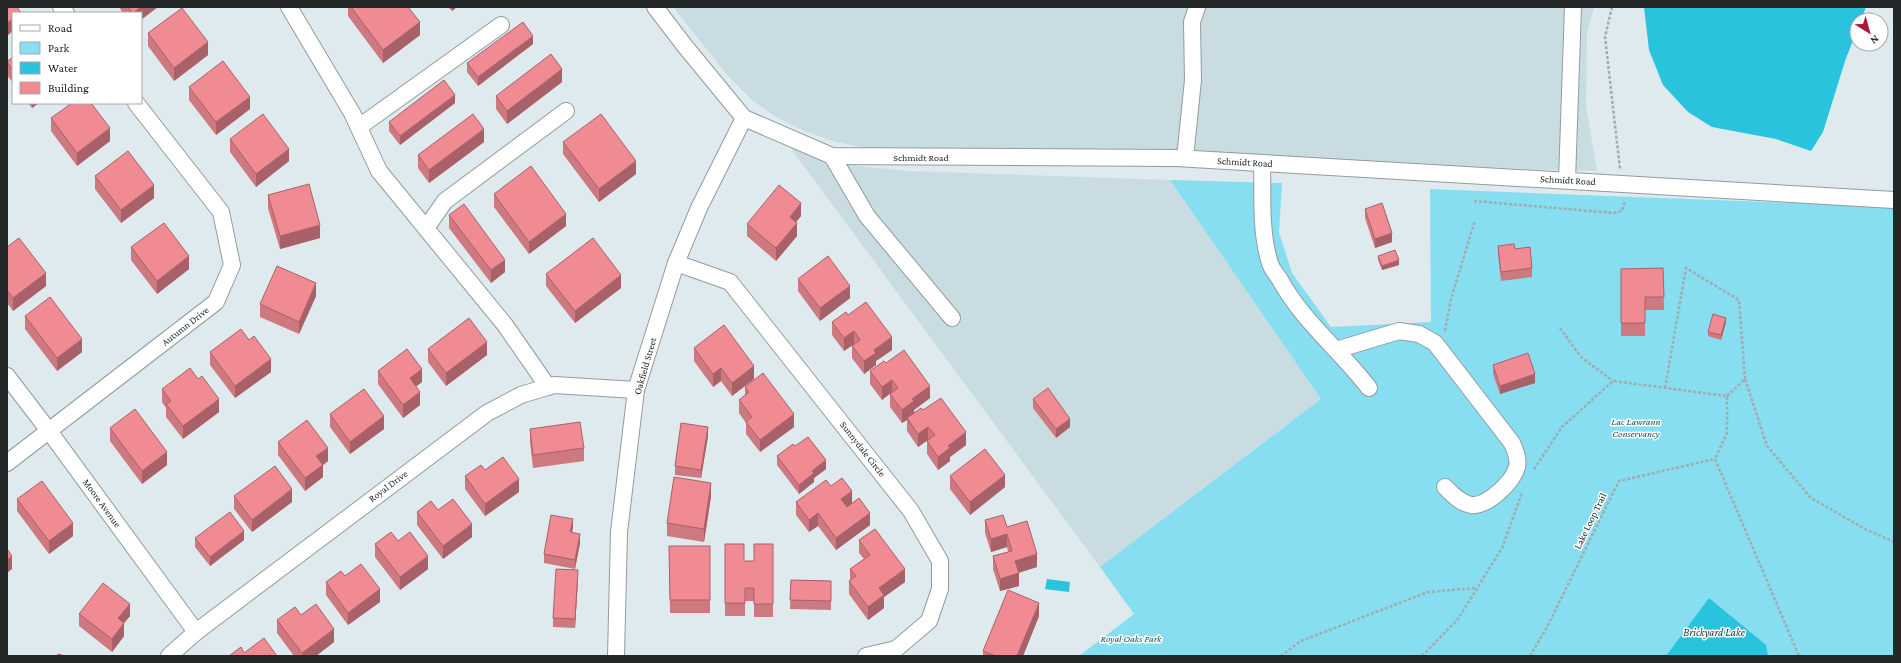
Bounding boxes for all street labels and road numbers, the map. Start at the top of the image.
street label: Schmidt Road [893,152,949,163]
street label: Schmidt Road [1217,155,1274,169]
street label: Schmidt Road [1540,173,1597,187]
street label: Autumn Drive [159,304,211,348]
street label: Oakfield Street [632,335,659,396]
street label: Sunnydale Circle [838,419,888,479]
street label: Royal Drive [366,467,410,504]
street label: Moore Avenue [81,477,124,530]
street label: Lake Loop Trail [1572,491,1609,551]

